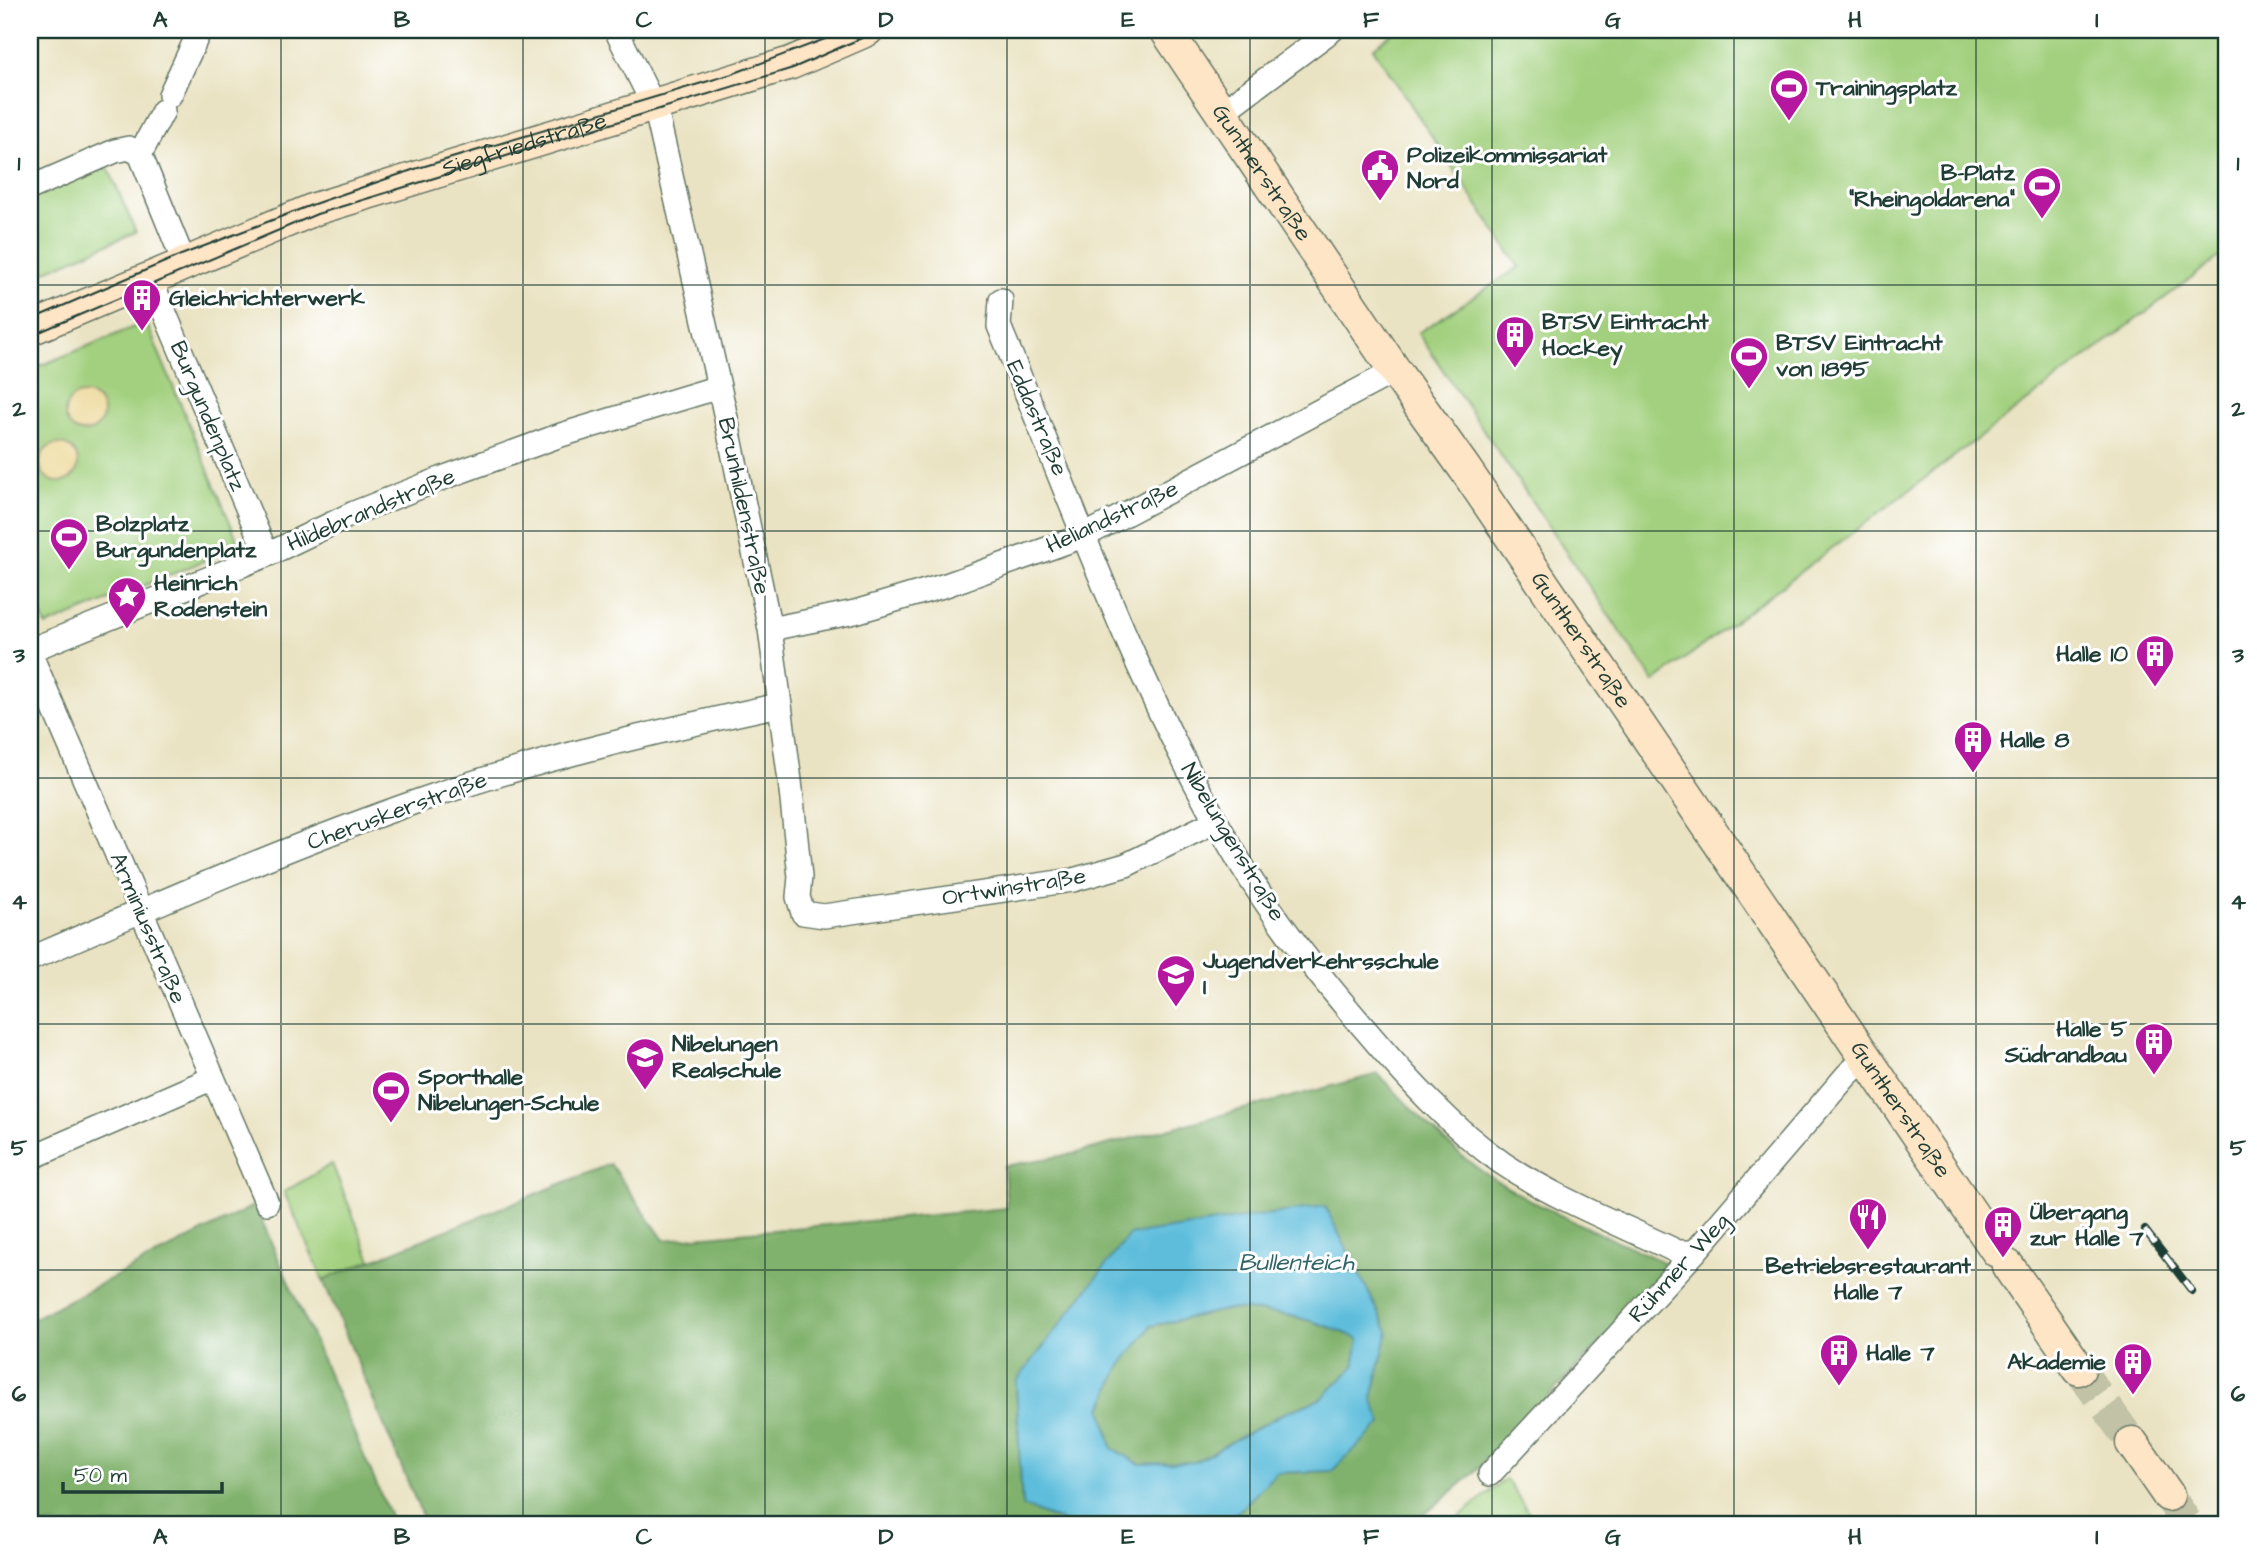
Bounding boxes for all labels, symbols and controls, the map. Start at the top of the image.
text: A [153,4,168,36]
text: B [394,4,411,36]
text: C [636,4,653,36]
text: D [879,4,894,36]
text: E [1121,4,1135,36]
text: F [1363,4,1380,36]
text: G [1605,4,1621,36]
text: H [1848,4,1862,36]
text: I [2095,4,2099,36]
sports icon: Trainingsplatz [1768,67,1810,122]
place label: Trainingsplatz [1815,72,1958,105]
street label: Guntherstraße [1204,98,1320,248]
street label: Siegfriedstraße [438,105,610,185]
place label: Polizeikommissariat Nord [1407,139,1608,197]
text: 1 [18,147,21,179]
public building icon: Polizeikommissariat Nord [1359,147,1401,202]
text: 1 [2237,147,2240,179]
place label: B-Platz "Rheingoldarena" [1849,157,2016,216]
sports icon: B-Platz "Rheingoldarena" [2021,165,2063,220]
building icon: Gleichrichterwerk [121,277,163,332]
place label: Gleichrichterwerk [169,282,366,314]
place label: BTSV Eintracht Hockey [1542,306,1709,366]
building icon: BTSV Eintracht Hockey [1494,314,1536,369]
place label: BTSV Eintracht von 1895 [1776,327,1943,385]
sports icon: BTSV Eintracht von 1895 [1728,335,1770,390]
street label: Burgundenplatz [161,336,254,497]
street label: Eddastraße [998,355,1076,481]
text: 2 [11,393,26,425]
text: 2 [2230,393,2245,425]
street label: Brunhildenstraße [710,414,778,598]
street label: Hildebrandstraße [282,460,460,560]
street label: Heliandstraße [1041,472,1183,562]
place label: Bolzplatz Burgundenplatz [96,508,257,567]
sports icon: Bolzplatz Burgundenplatz [48,516,90,571]
street label: Guntherstraße [1523,565,1639,715]
place label: Heinrich Rodenstein [154,567,268,625]
place icon: Heinrich Rodenstein [106,575,148,630]
building icon: Halle 10 [2134,633,2176,688]
place label: Halle 10 [2056,638,2128,670]
text: 3 [12,639,25,671]
text: 3 [2231,639,2244,671]
building icon: Halle 8 [1952,719,1994,774]
place label: Halle 8 [2000,724,2070,756]
street label: Nibelungenstraße [1172,757,1293,928]
street label: Cheruskerstraße [303,764,491,858]
street label: Arminiusstraße [102,848,194,1008]
street label: Ortwinstraße [940,860,1088,914]
text: 4 [11,886,27,918]
text: 4 [2230,886,2246,918]
place label: Jugendverkehrsschule I [1202,945,1439,1003]
school or university icon: Jugendverkehrsschule I [1155,953,1197,1008]
place label: Halle 5 Südrandbau [2004,1013,2128,1071]
building icon: Halle 5 Südrandbau [2133,1021,2175,1076]
place label: Nibelungen Realschule [672,1028,782,1086]
street label: Guntherstraße [1843,1035,1959,1184]
school or university icon: Nibelungen Realschule [624,1036,666,1091]
place label: Sporthalle Nibelungen-Schule [417,1061,600,1120]
sports icon: Sporthalle Nibelungen-Schule [370,1069,412,1124]
text: 5 [11,1132,28,1164]
text: 5 [2230,1132,2247,1164]
restaurant icon: Betriebsrestaurant Halle 7 [1847,1196,1889,1251]
place label: Übergang zur Halle 7 [2030,1196,2144,1254]
building icon: Übergang zur Halle 7 [1982,1204,2024,1259]
street label: Rühmer Weg [1621,1206,1738,1331]
water label: Bullenteich [1238,1246,1355,1280]
place label: Betriebsrestaurant Halle 7 [1765,1250,1972,1308]
building icon: Halle 7 [1818,1332,1860,1387]
place label: Halle 7 [1866,1337,1936,1369]
building icon: Akademie [2112,1341,2154,1396]
place label: Akademie [2007,1346,2107,1378]
text: 6 [12,1378,27,1410]
text: 6 [2231,1378,2246,1410]
scale bar [63,1450,222,1494]
text: 50 m [74,1461,128,1490]
text: A [153,1521,168,1553]
text: B [394,1521,411,1553]
text: C [636,1521,653,1553]
text: D [879,1521,894,1553]
text: E [1121,1521,1135,1553]
text: F [1363,1521,1380,1553]
text: G [1605,1521,1621,1553]
text: H [1848,1521,1862,1553]
text: I [2095,1521,2099,1553]

